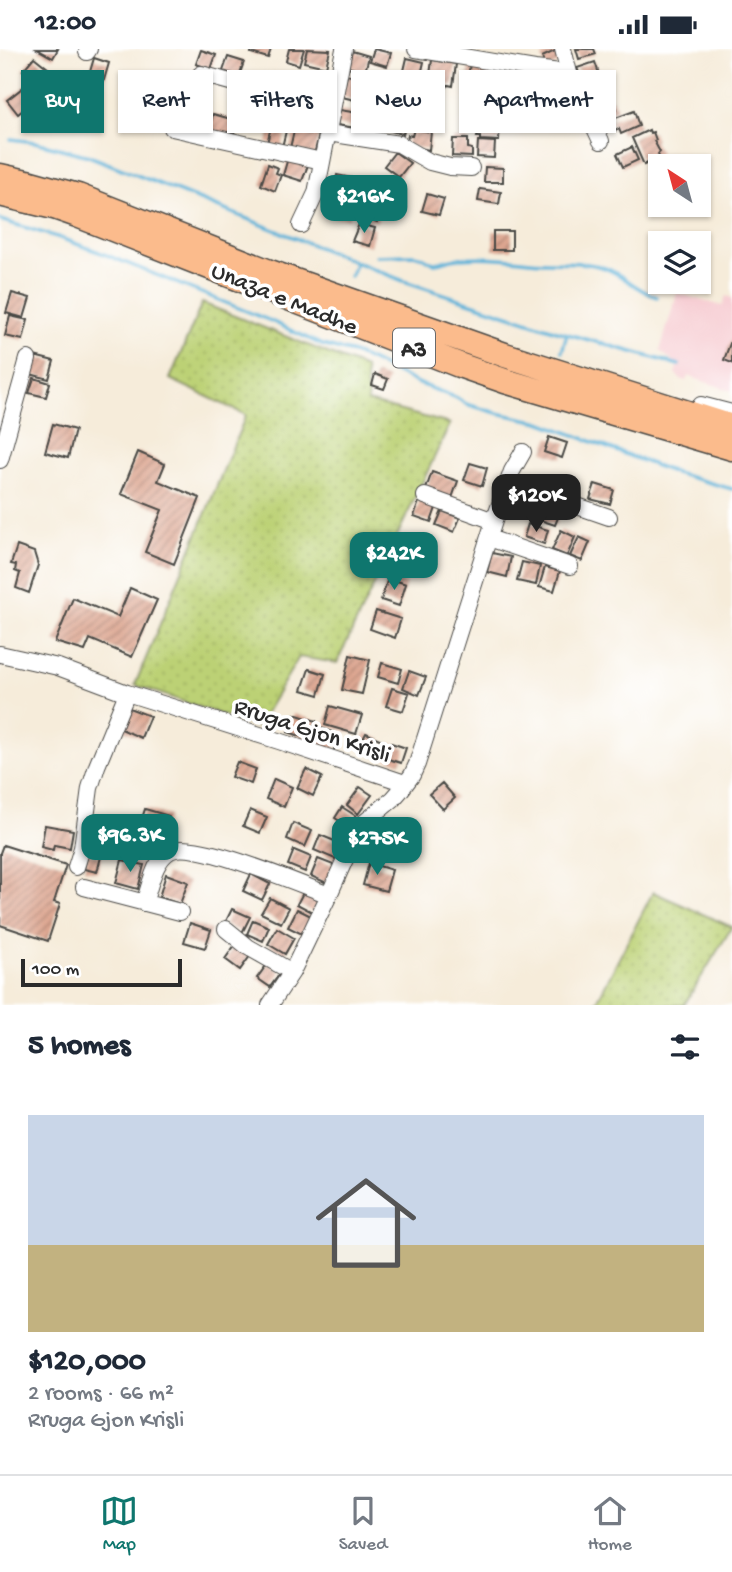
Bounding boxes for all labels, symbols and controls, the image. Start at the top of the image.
text: 12:00 [35,9,96,40]
chip: Buy [21,70,104,133]
chip: Rent [118,70,213,133]
chip: Filters [227,70,337,133]
chip: New [351,70,445,133]
chip: Apartment [459,70,616,133]
north arrow [648,154,710,217]
map controls [648,154,711,294]
pin: $216K [315,176,413,235]
text: $216K [336,184,392,211]
button: layers [648,231,711,294]
street label: Unaza e Madhe [206,258,362,343]
road number: A3 [393,329,435,367]
pin: $120K [487,475,585,534]
text: $120K [508,483,564,510]
pin: $242K [345,533,443,592]
text: $242K [366,541,422,568]
street label: Rruga Gjon Krisli [230,693,394,771]
pin: $96.3K [73,815,187,874]
pin: $275K [328,817,426,877]
text: $96.3K [97,823,163,850]
text: $275K [348,826,406,853]
scale bar [21,956,182,988]
text: 100 m [32,959,79,982]
icon: filters [666,1028,704,1066]
text: 5 homes [28,1030,130,1065]
icon: home [303,1160,429,1286]
text: $120,000 [28,1346,146,1381]
text: 2 rooms · 66 m² [28,1381,174,1408]
text: Rruga Gjon Krisli [28,1408,184,1435]
tab: Map [100,1492,138,1557]
tab: Saved [339,1492,387,1557]
tab: Home [588,1492,632,1557]

